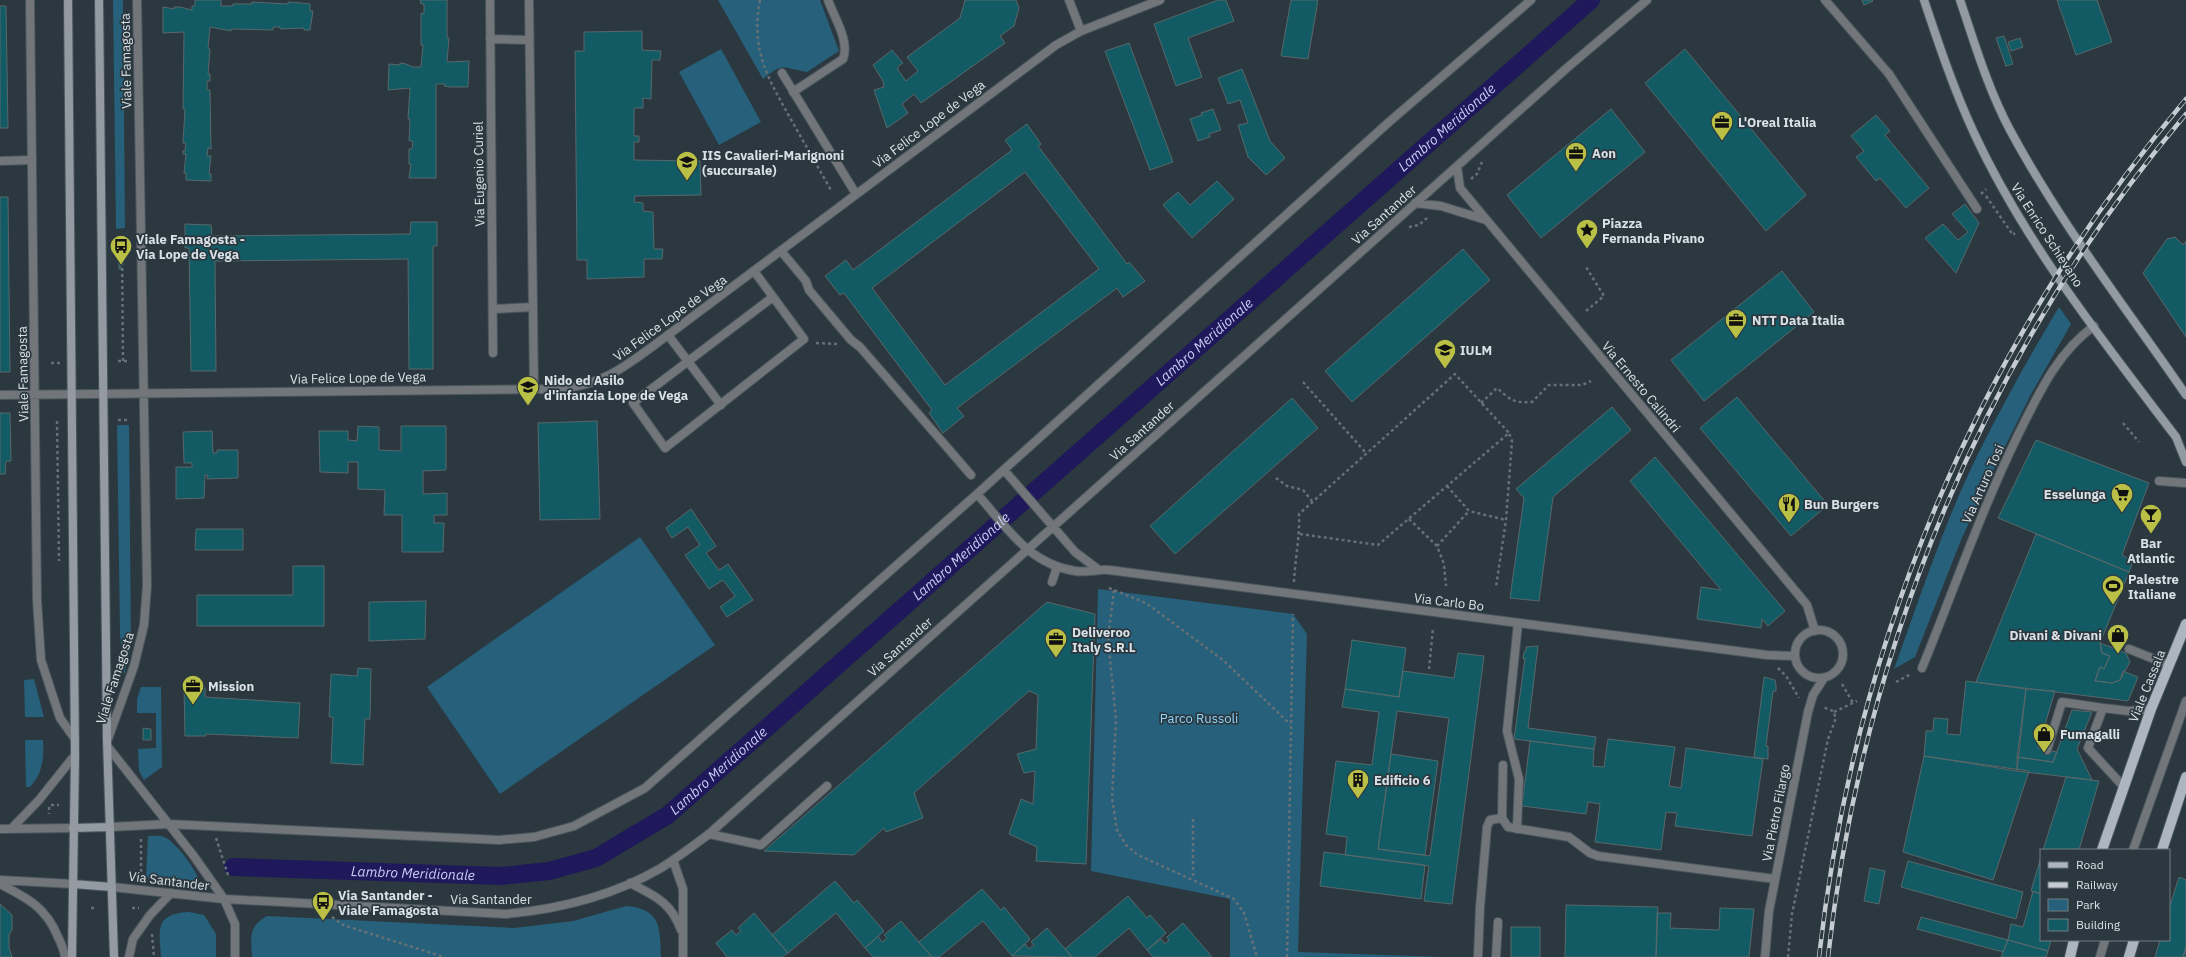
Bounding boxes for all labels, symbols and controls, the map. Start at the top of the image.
street label: Viale Famagosta [117,13,135,109]
street label: Via Felice Lope de Vega [869,76,989,172]
water label: Lambro Meridionale [1394,79,1499,175]
office icon: L'Oreal Italia [1709,109,1735,142]
place label: L'Oreal Italia [1738,114,1816,131]
street label: Via Eugenio Curiel [470,121,488,227]
office icon: Aon [1563,140,1589,173]
place label: Aon [1592,145,1616,162]
place label: IIS Cavalieri-Marignoni (succursale) [702,147,844,179]
school or university icon: IIS Cavalieri-Marignoni (succursale) [674,149,700,182]
street label: Via Enrico Schievano [2007,180,2087,290]
street label: Via Santander [1348,181,1420,249]
place label: Piazza Fernanda Pivano [1602,215,1705,247]
place icon: Piazza Fernanda Pivano [1574,217,1600,250]
place label: Viale Famagosta - Via Lope de Vega [136,231,245,263]
bus stop icon: Viale Famagosta - Via Lope de Vega [108,233,134,266]
street label: Via Felice Lope de Vega [610,271,730,365]
water label: Lambro Meridionale [1151,294,1256,390]
office icon: NTT Data Italia [1723,307,1749,340]
place label: NTT Data Italia [1752,312,1845,329]
street label: Viale Famagosta [14,326,32,422]
school or university icon: IULM [1432,337,1458,370]
street label: Via Ernesto Calindri [1598,338,1684,436]
place label: IULM [1460,342,1492,359]
street label: Via Felice Lope de Vega [290,368,426,388]
place label: Nido ed Asilo d'infanzia Lope de Vega [544,372,688,404]
school or university icon: Nido ed Asilo d'infanzia Lope de Vega [515,374,541,407]
street label: Via Santander [1106,397,1178,465]
street label: Via Arturo Tosi [1958,442,2008,526]
supermarket icon: Esselunga [2109,481,2135,514]
place label: Esselunga [2044,486,2106,503]
restaurant icon: Bun Burgers [1776,491,1802,524]
place label: Bun Burgers [1804,496,1879,513]
bar icon: Bar Atlantic [2138,502,2164,535]
water label: Lambro Meridionale [909,508,1014,604]
place label: Bar Atlantic [2127,535,2175,567]
place label: Palestre Italiane [2128,571,2179,603]
sports icon: Palestre Italiane [2100,573,2126,606]
street label: Via Carlo Bo [1413,589,1485,615]
street label: Via Santander [864,613,936,681]
shop icon: Divani & Divani [2105,622,2131,655]
place label: Deliveroo Italy S.R.L [1072,624,1136,656]
office icon: Deliveroo Italy S.R.L [1043,626,1069,659]
place label: Divani & Divani [2009,627,2102,644]
street label: Viale Famagosta [92,630,138,726]
street label: Viale Cassala [2125,647,2169,725]
office icon: Mission [180,673,206,706]
place label: Mission [208,678,254,695]
park label: Parco Russoli [1160,710,1238,727]
shop icon: Fumagalli [2031,721,2057,754]
water label: Lambro Meridionale [666,723,771,819]
place label: Fumagalli [2060,726,2120,743]
street label: Via Pietro Filargo [1758,763,1794,863]
building icon: Edificio 6 [1345,767,1371,800]
place label: Edificio 6 [1374,772,1431,789]
legend [2040,849,2170,941]
text: Road [2076,857,2104,872]
water label: Lambro Meridionale [351,862,475,884]
street label: Via Santander [128,868,211,894]
text: Railway [2076,877,2118,892]
place label: Via Santander - Viale Famagosta [338,887,439,919]
bus stop icon: Via Santander - Viale Famagosta [310,889,336,922]
street label: Via Santander [450,891,532,908]
text: Park [2076,897,2101,912]
text: Building [2076,917,2121,932]

